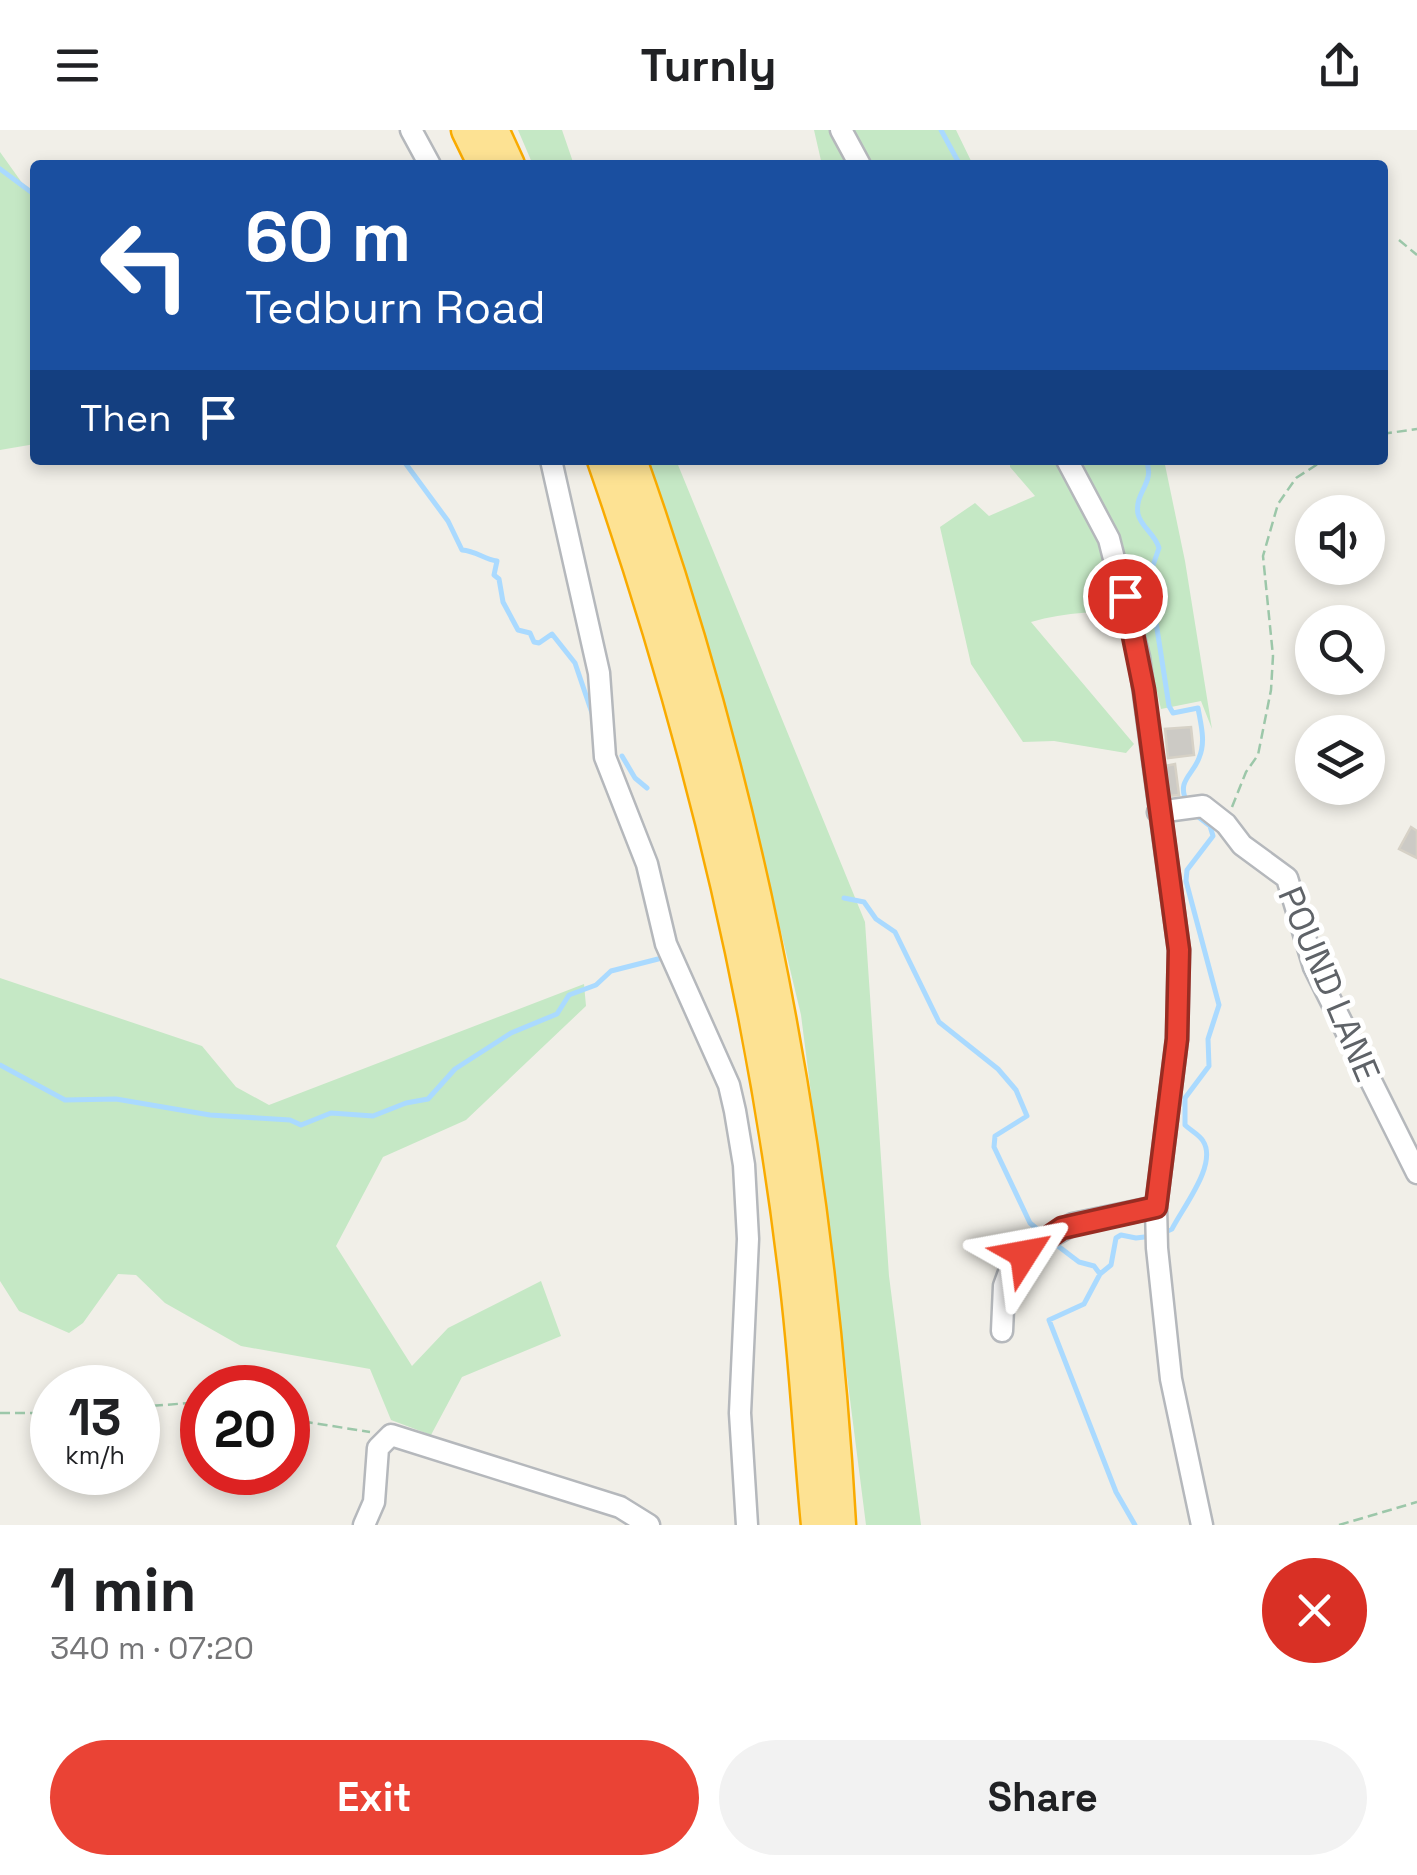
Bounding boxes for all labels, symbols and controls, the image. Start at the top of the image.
text: Turnly [640,37,777,94]
icon: menu [50,38,105,93]
icon: share [1312,38,1367,93]
text: 60 m [245,192,411,281]
icon: left [80,200,210,330]
text: Tedburn Road [245,279,546,336]
icon: arrive [191,390,246,445]
text: Then [80,394,171,442]
map controls [1295,495,1385,805]
button: sound [1295,495,1385,585]
pin [1083,554,1168,639]
icon: arrive [1098,569,1153,624]
button: search [1295,605,1385,695]
button: layers [1295,715,1385,805]
street label: POUND LANE [1268,880,1390,1088]
position arrow [972,1202,1076,1306]
speed limit sign: 20 [180,1365,310,1495]
text: 13 [69,1386,122,1450]
text: km/h [65,1439,125,1471]
text: 1 min [50,1552,197,1629]
button: close [1262,1558,1367,1663]
text: 340 m · 07:20 [50,1628,254,1668]
button: Exit [50,1740,699,1855]
button: Share [719,1740,1367,1855]

